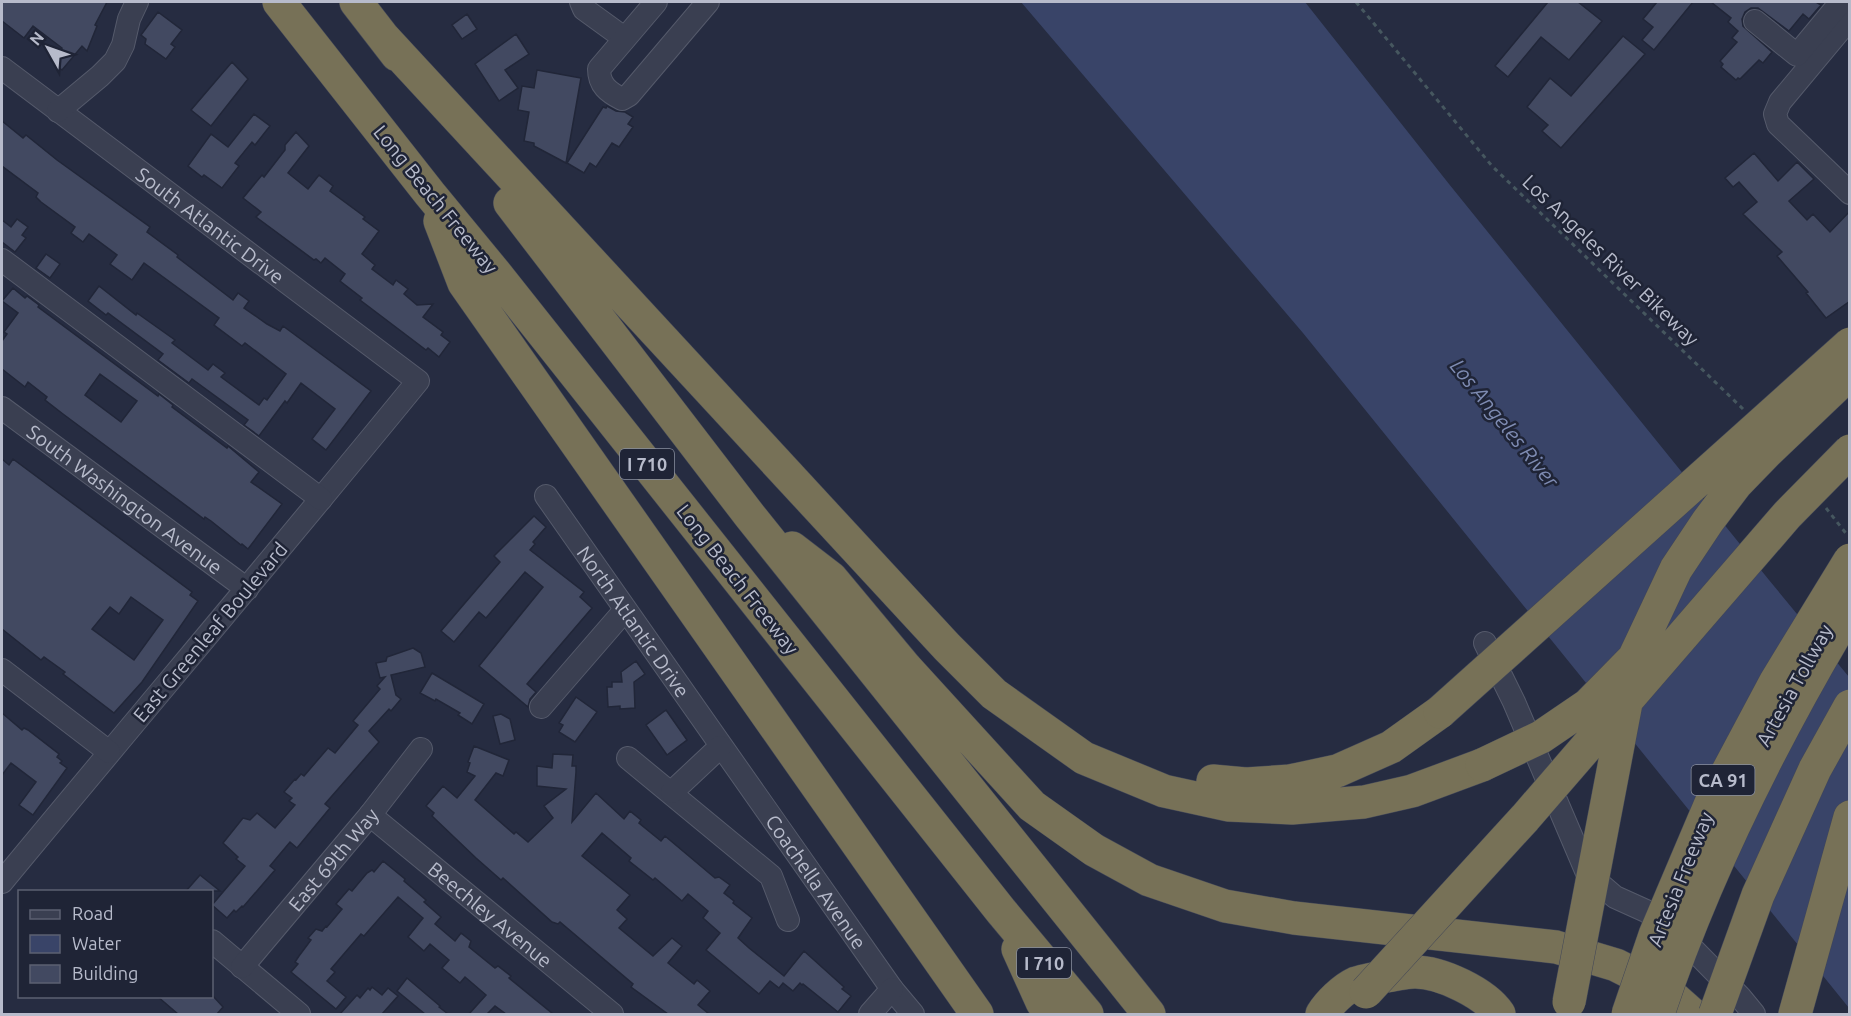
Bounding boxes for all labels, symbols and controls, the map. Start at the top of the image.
north arrow [18,18,78,78]
text: N [26,28,47,49]
street label: Long Beach Freeway [369,120,503,278]
street label: South Atlantic Drive [132,162,289,288]
street label: Los Angeles River Bikeway [1518,170,1704,350]
water label: Los Angeles River [1446,354,1565,493]
street label: South Washington Avenue [23,419,227,579]
road number: I 710 [620,449,674,479]
street label: Long Beach Freeway [672,499,804,659]
street label: East Greenleaf Boulevard [128,538,292,726]
street label: North Atlantic Drive [573,541,695,701]
street label: Artesia Tollway [1751,620,1837,750]
road number: CA 91 [1692,765,1754,795]
street label: East 69th Way [283,803,383,915]
street label: Artesia Freeway [1643,808,1718,950]
street label: Coachella Avenue [762,810,872,953]
street label: Beechley Avenue [424,856,557,972]
legend [18,890,213,998]
text: Road [72,903,114,923]
text: Water [72,933,122,953]
road number: I 710 [1017,948,1071,978]
text: Building [72,963,138,983]

